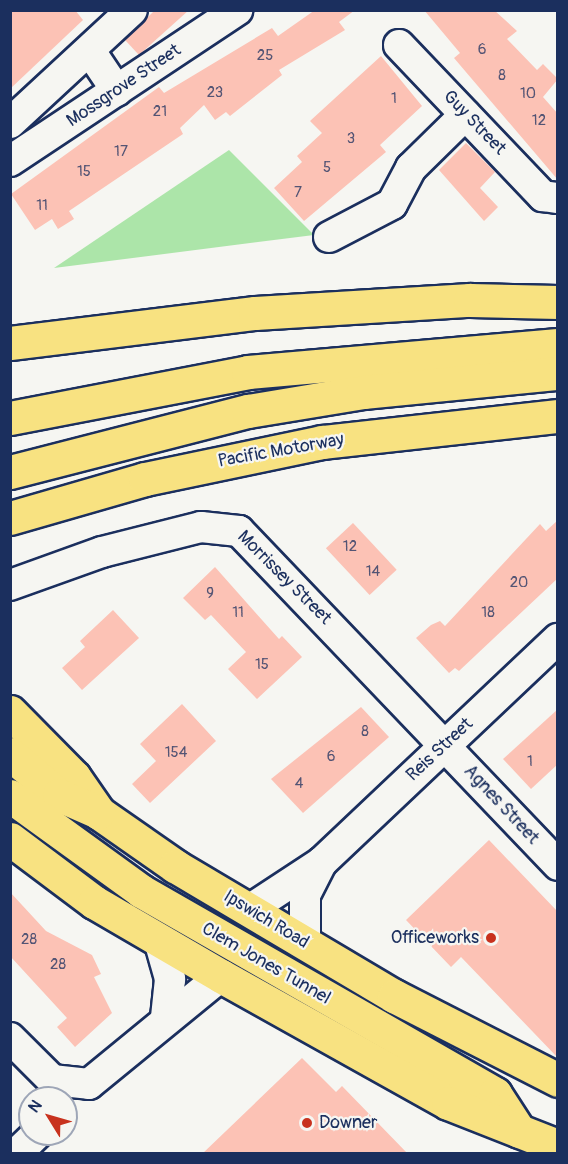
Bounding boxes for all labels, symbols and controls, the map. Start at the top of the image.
street label: Mossgrove Street [63,40,185,132]
house number: 6 [478,41,486,59]
house number: 25 [257,47,273,65]
house number: 8 [498,67,506,85]
house number: 23 [207,84,223,102]
house number: 10 [520,85,536,103]
street label: Guy Street [438,86,510,160]
house number: 1 [391,90,397,108]
house number: 21 [153,103,167,121]
house number: 12 [532,112,546,130]
house number: 3 [347,130,355,148]
house number: 17 [114,143,128,161]
house number: 5 [323,159,331,177]
house number: 15 [77,163,91,181]
house number: 7 [294,184,302,202]
house number: 11 [36,197,48,215]
street label: Pacific Motorway [216,429,346,473]
street label: Morrissey Street [233,527,335,629]
house number: 12 [343,538,357,556]
house number: 14 [366,563,380,581]
house number: 20 [510,574,528,592]
house number: 9 [206,585,214,603]
house number: 11 [232,604,244,622]
house number: 18 [481,604,495,622]
house number: 15 [255,656,269,674]
street label: Reis Street [402,714,478,786]
house number: 8 [361,723,369,741]
house number: 154 [165,744,187,762]
house number: 6 [327,748,335,766]
house number: 1 [527,753,533,771]
street label: Agnes Street [459,761,543,849]
house number: 4 [295,775,303,793]
street label: Ipswich Road [219,886,313,954]
street label: Clem Jones Tunnel [198,918,334,1010]
place label: Officeworks [391,927,479,949]
house number: 28 [21,931,37,949]
marker: Officeworks [484,931,498,945]
house number: 28 [50,956,66,974]
north arrow [18,1086,78,1146]
text: N [24,1096,46,1117]
place label: Downer [319,1112,377,1134]
marker: Downer [300,1116,314,1130]

